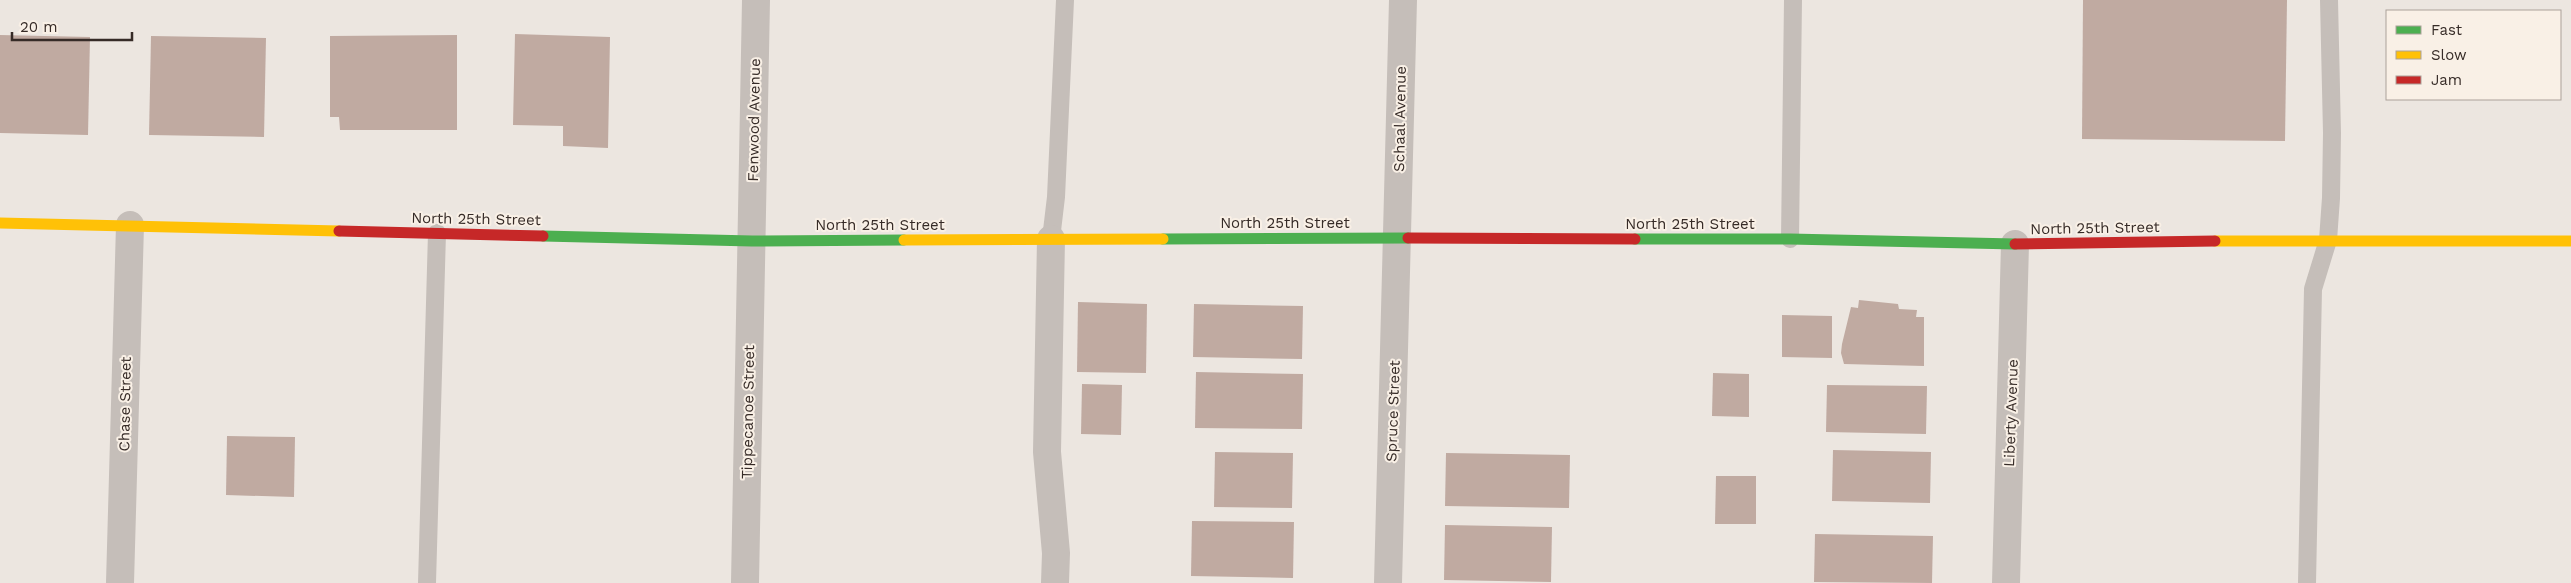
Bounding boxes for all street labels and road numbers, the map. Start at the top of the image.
street label: Fenwood Avenue [744,58,764,182]
street label: Schaal Avenue [1390,66,1410,172]
street label: North 25th Street [411,209,542,229]
street label: North 25th Street [1220,214,1350,232]
street label: North 25th Street [1625,215,1755,233]
street label: North 25th Street [815,216,945,234]
street label: North 25th Street [2030,218,2161,238]
street label: Tippecanoe Street [738,344,758,479]
street label: Chase Street [115,356,135,452]
street label: Spruce Street [1382,359,1404,462]
street label: Liberty Avenue [2000,359,2022,467]

